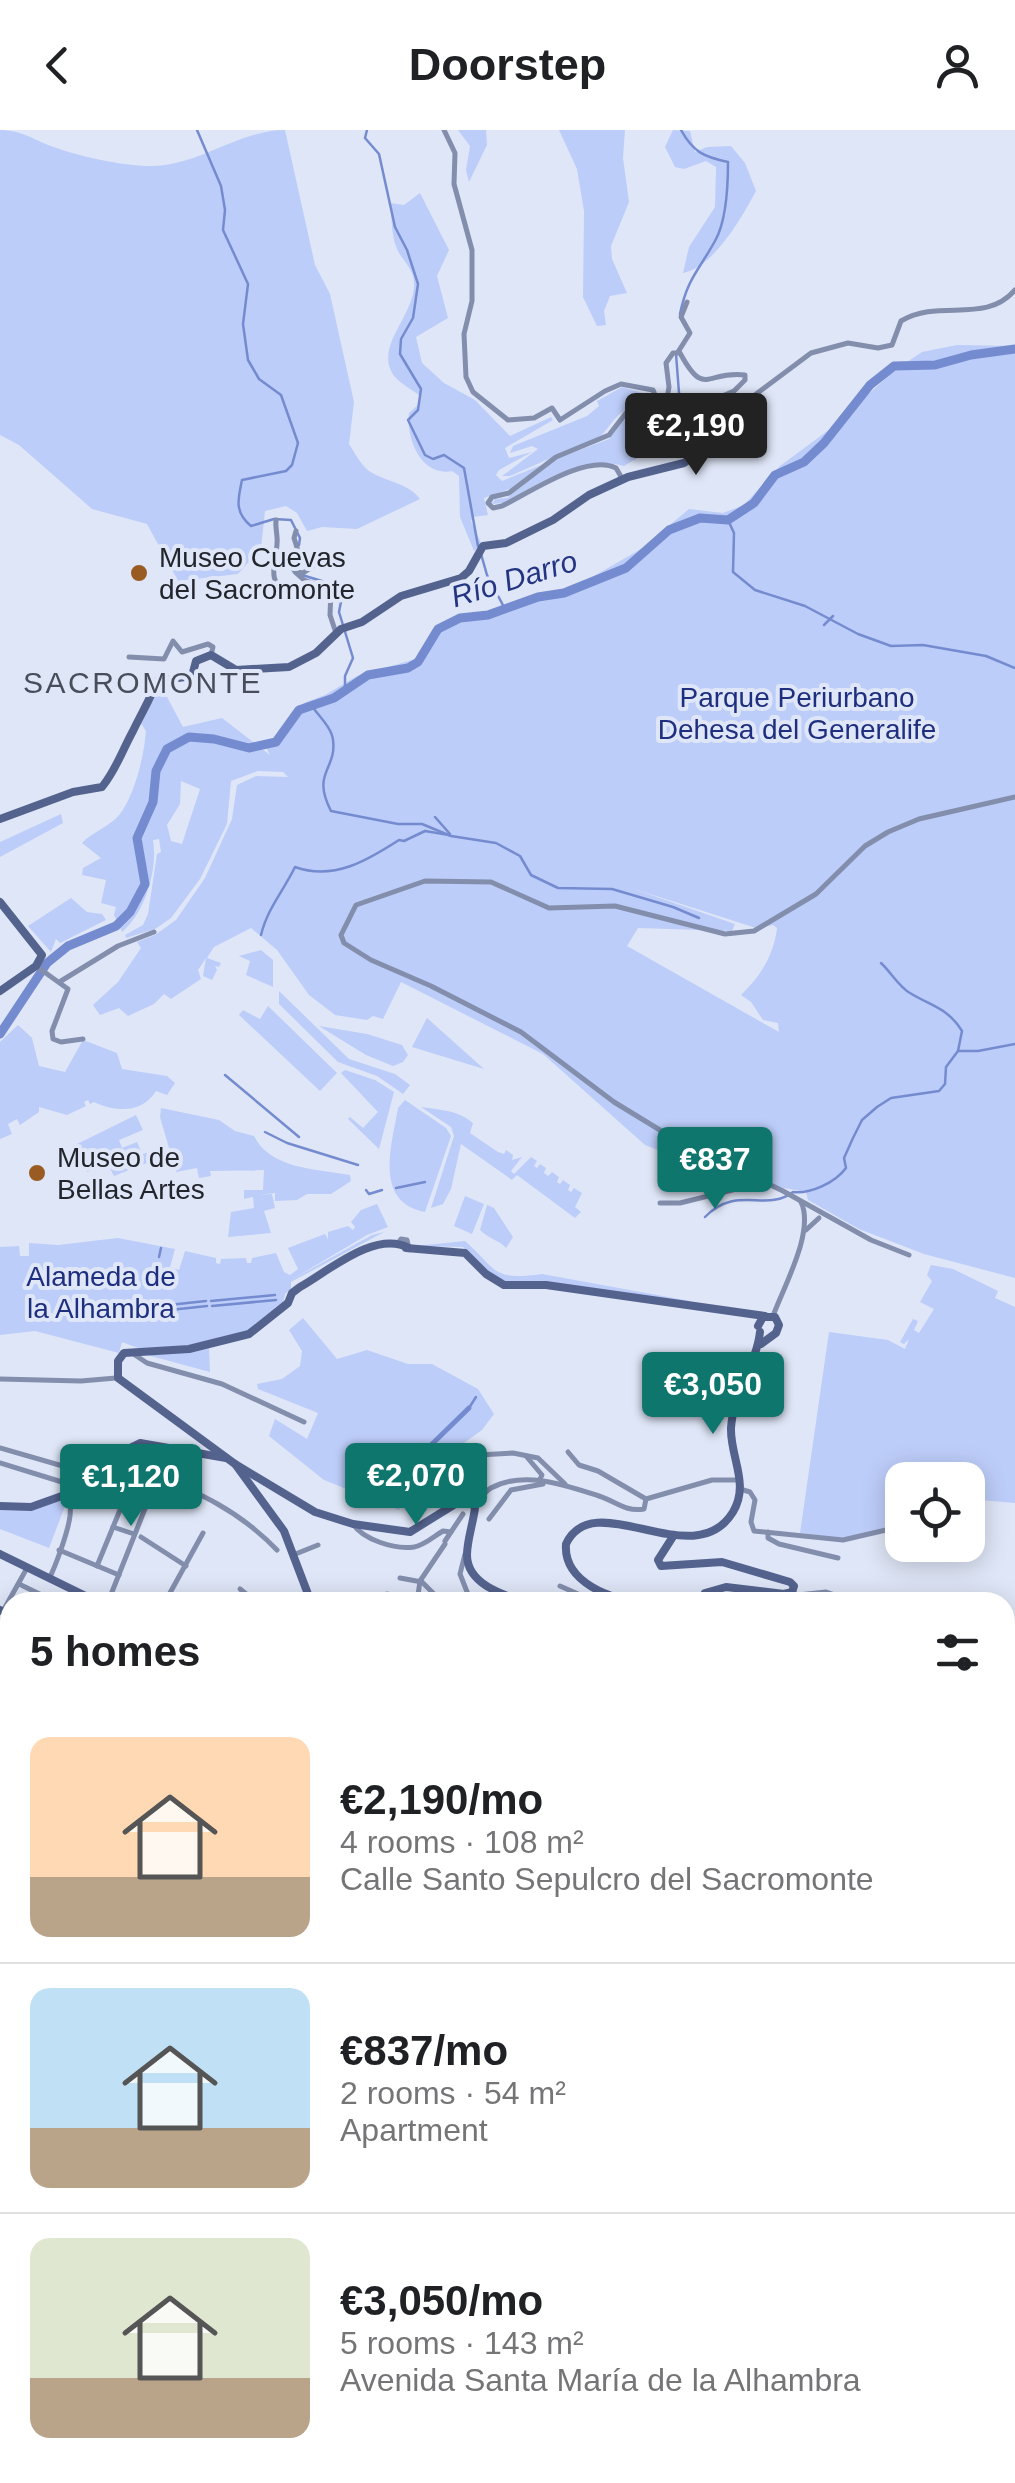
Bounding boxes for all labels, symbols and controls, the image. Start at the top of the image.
icon: back [30,38,85,93]
icon: person [930,38,985,93]
text: Doorstep [409,39,606,90]
pin: €2,190 [615,393,777,478]
text: €2,190 [647,407,745,443]
place label: Museo Cuevas del Sacromonte [159,542,355,605]
water label: Río Darro [447,544,581,613]
marker: Museo Cuevas del Sacromonte [128,562,150,584]
district label: SACROMONTE [23,666,263,699]
park label: Parque Periurbano Dehesa del Generalife [658,682,936,745]
pin: €837 [656,1127,774,1212]
text: €837 [679,1141,751,1177]
place label: Museo de Bellas Artes [57,1142,205,1205]
marker: Museo de Bellas Artes [26,1162,48,1184]
park label: Alameda de la Alhambra [26,1261,176,1324]
pin: €3,050 [632,1352,794,1437]
text: €3,050 [664,1366,762,1402]
pin: €2,070 [335,1443,497,1528]
pin: €1,120 [50,1444,212,1529]
text: €2,070 [367,1457,465,1493]
text: €1,120 [82,1458,180,1494]
map controls [885,1462,985,1562]
button: locate [885,1462,985,1562]
icon: filters [930,1625,985,1680]
text: 5 homes [30,1628,200,1675]
text: €2,190/mo [340,1776,543,1823]
icon: home [110,1777,230,1897]
text: 4 rooms · 108 m² [340,1824,584,1860]
text: Calle Santo Sepulcro del Sacromonte [340,1861,874,1897]
text: €837/mo [340,2027,508,2074]
icon: home [110,2028,230,2148]
text: 2 rooms · 54 m² [340,2075,566,2111]
text: Apartment [340,2112,488,2148]
text: €3,050/mo [340,2277,543,2324]
icon: home [110,2278,230,2398]
text: 5 rooms · 143 m² [340,2325,584,2361]
text: Avenida Santa María de la Alhambra [340,2362,861,2398]

